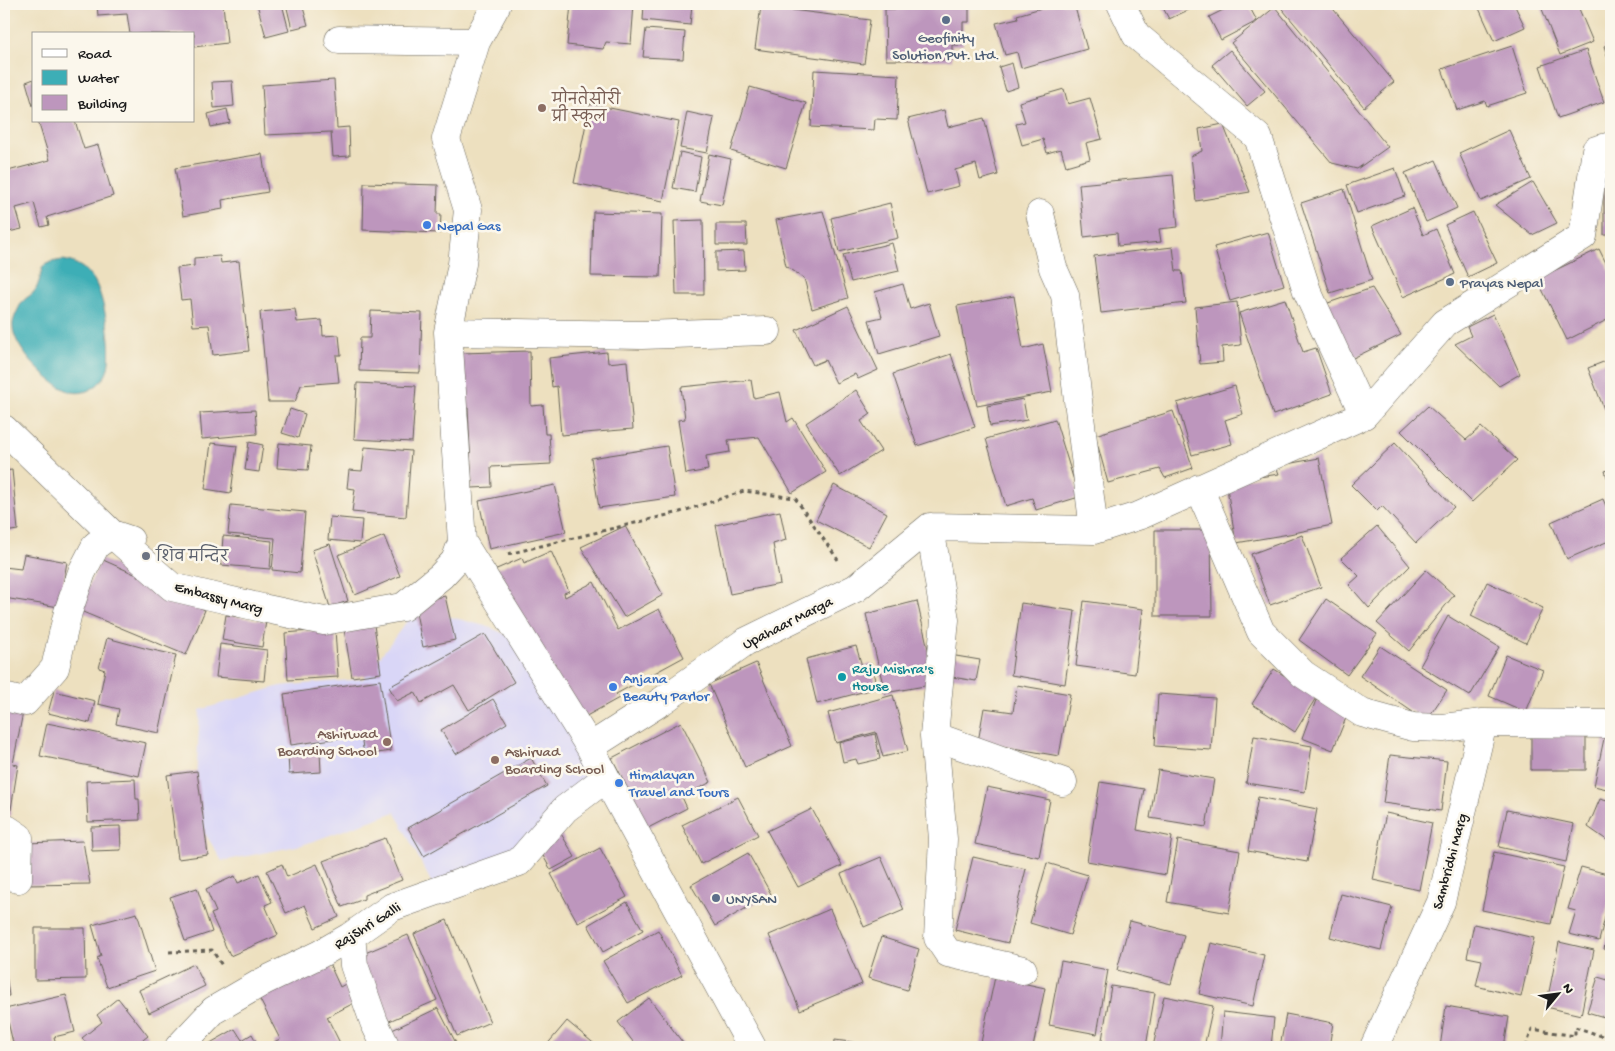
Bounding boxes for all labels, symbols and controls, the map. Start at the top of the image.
marker: Geofinity Solution Pvt. Ltd. [940,14,952,26]
place label: Geofinity Solution Pvt. Ltd. [892,30,1000,65]
legend [32,32,195,122]
text: Road [78,46,112,64]
text: Water [78,70,120,88]
place label: मोनतेसोरी प्री स्कूल [551,85,621,128]
text: Building [77,96,127,114]
marker: मोनतेसोरी प्री स्कूल [536,102,548,114]
place label: Nepal Gas [437,218,501,236]
marker: Nepal Gas [421,219,433,231]
place label: Prayas Nepal [1459,275,1543,293]
marker: Prayas Nepal [1444,276,1456,288]
place label: शिव मन्दिर [155,544,229,567]
marker: शिव मन्दिर [140,550,152,562]
street label: Embassy Marg [172,578,265,619]
street label: Upahaar Marga [740,593,837,654]
place label: Raju Mishra's House [852,661,934,696]
place label: Anjana Beauty Parlor [622,671,711,706]
marker: Raju Mishra's House [836,671,848,683]
marker: Anjana Beauty Parlor [607,681,619,693]
place label: Ashirwad Boarding School [277,726,378,761]
marker: Ashirwad Boarding School [381,736,393,748]
place label: Ashirvad Boarding School [504,744,604,779]
marker: Ashirvad Boarding School [489,754,501,766]
place label: Himalayan Travel and Tours [628,767,729,802]
marker: Himalayan Travel and Tours [613,777,625,789]
street label: Sambridhi Marg [1429,812,1472,911]
place label: UNYSAN [726,891,777,909]
marker: UNYSAN [710,892,722,904]
street label: RajShri Galli [331,899,405,954]
north arrow [1532,968,1582,1018]
text: N [1558,981,1577,997]

